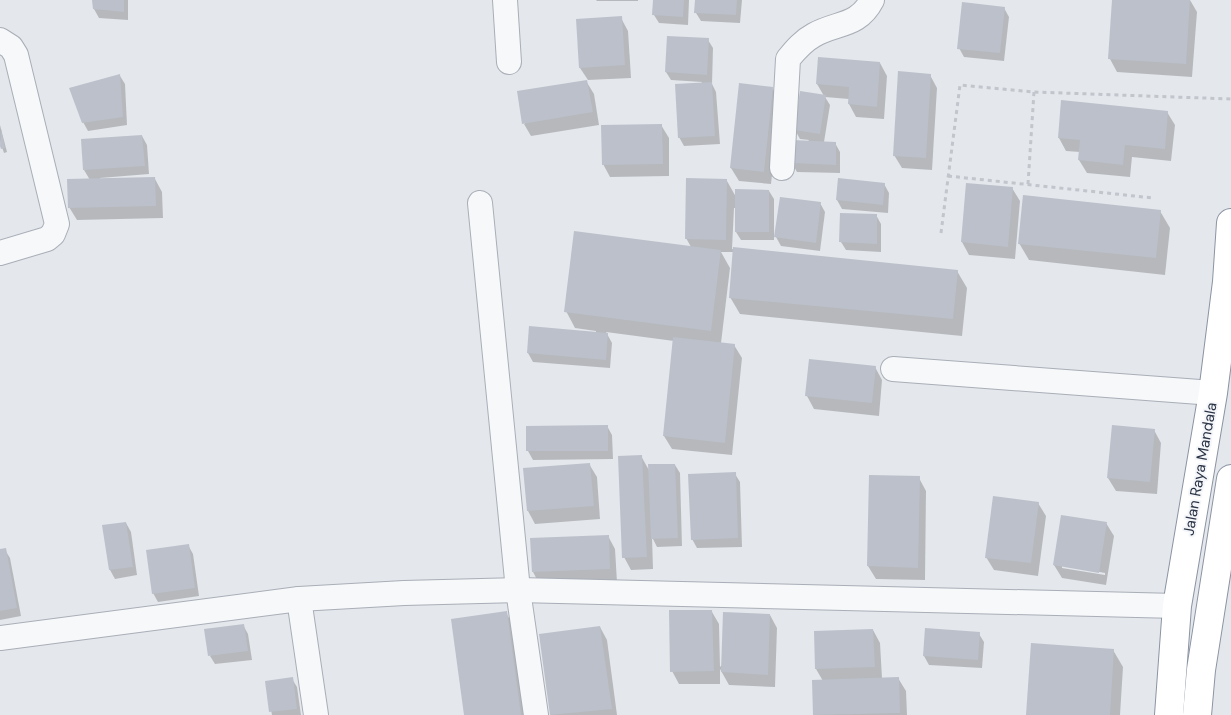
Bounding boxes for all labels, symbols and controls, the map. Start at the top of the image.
street label: Jalan Raya Mandala [1178,401,1222,537]

